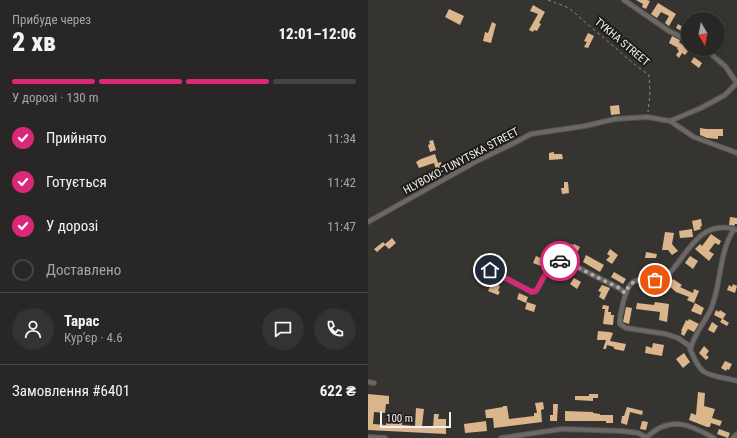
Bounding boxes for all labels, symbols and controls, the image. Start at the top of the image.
text: Прибуде через [12,12,91,27]
north arrow [681,12,725,56]
map controls [681,12,725,56]
street label: TYKHA STREET [592,15,652,69]
text: 12:01–12:06 [278,25,356,43]
text: 2 хв [12,27,56,57]
text: У дорозі · 130 m [12,90,99,105]
street label: HLYBOKO-TUNYTSKA STREET [401,125,521,197]
icon: check [12,127,34,149]
text: Прийнято [46,129,106,147]
text: 11:34 [327,131,356,146]
icon: check [12,171,34,193]
text: Готується [46,173,107,191]
text: 11:42 [327,175,356,190]
icon: check [12,215,34,237]
text: У дорозі [46,217,98,235]
text: 11:47 [327,219,356,234]
courier [540,241,580,281]
icon: car [549,250,571,272]
pin [473,253,507,287]
icon: home [479,259,501,281]
text: Доставлено [46,261,121,279]
pin [638,263,672,297]
icon: bag [644,269,666,291]
button: person [12,308,54,350]
button: chat [262,308,304,350]
button: phone [314,308,356,350]
text: Тарас [64,312,99,330]
text: Кур’єр · 4.6 [64,330,123,345]
text: Замовлення #6401 [12,382,130,400]
text: 622 ₴ [320,382,356,400]
scale bar [380,410,451,429]
text: 100 m [386,412,413,425]

